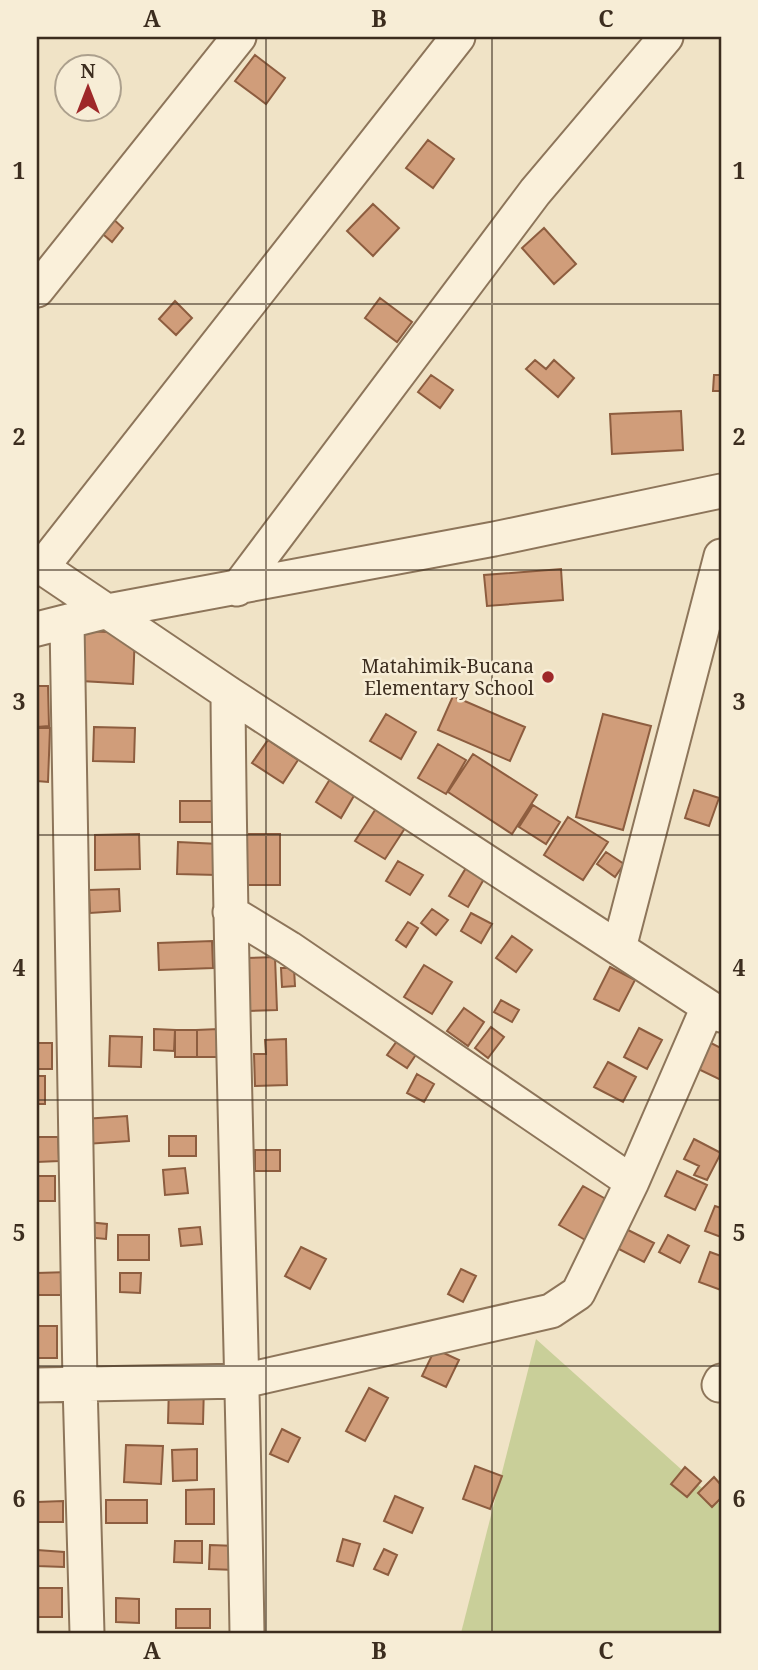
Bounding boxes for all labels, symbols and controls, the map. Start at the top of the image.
text: A [143,2,161,34]
text: B [371,2,387,34]
text: C [598,2,614,34]
north arrow [52,52,122,122]
text: N [81,58,96,84]
text: 1 [13,154,26,186]
text: 1 [733,154,746,186]
text: 2 [13,420,26,452]
text: 2 [733,420,746,452]
place label: Matahimik-Bucana Elementary School [361,653,534,701]
marker: Matahimik-Bucana Elementary School [540,669,556,685]
text: 3 [13,685,26,717]
text: 3 [733,685,746,717]
text: 4 [13,951,26,983]
text: 4 [733,951,746,983]
text: 5 [13,1216,26,1248]
text: 5 [733,1216,746,1248]
text: 6 [13,1482,26,1514]
text: 6 [733,1482,746,1514]
text: A [143,1634,161,1666]
text: B [371,1634,387,1666]
text: C [598,1634,614,1666]

